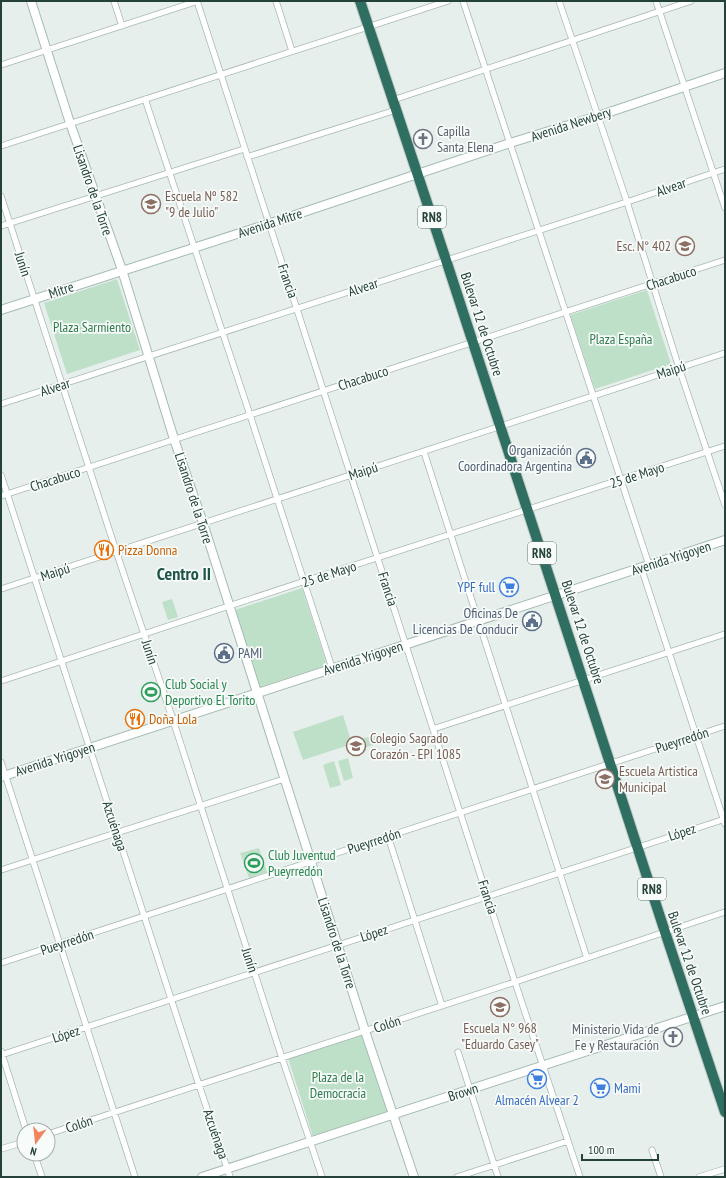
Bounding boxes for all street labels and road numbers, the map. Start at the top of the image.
street label: Avenida Newbery [528,102,614,145]
street label: Lisandro de la Torre [69,142,117,238]
street label: Alvear [654,173,689,200]
street label: Avenida Mitre [236,204,305,242]
road number: RN8 [418,206,446,228]
street label: Junín [10,248,35,279]
street label: Chacabuco [644,261,698,295]
street label: Francia [274,262,302,300]
street label: Bulevar 12 de Octubre [457,270,507,378]
street label: Alvear [346,274,380,300]
street label: Mitre [46,277,76,302]
street label: Maipú [654,357,688,383]
street label: Chacabuco [336,361,390,395]
street label: Alvear [38,374,72,400]
street label: Lisandro de la Torre [171,450,217,546]
street label: Maipú [346,458,380,484]
street label: 25 de Mayo [607,458,667,492]
street label: Chacabuco [28,462,82,496]
street label: Avenida Yrigoyen [629,537,713,579]
road number: RN8 [528,542,556,564]
street label: 25 de Mayo [299,557,359,591]
street label: Maipú [38,559,72,585]
street label: Francia [374,570,402,608]
street label: Bulevar 12 de Octubre [558,578,608,686]
street label: Junín [137,636,162,667]
street label: Avenida Yrigoyen [321,637,405,679]
street label: Pueyrredón [653,723,711,757]
street label: Avenida Yrigoyen [13,738,97,780]
street label: Azcuénaga [98,799,132,853]
street label: López [666,819,698,845]
street label: Pueyrredón [345,824,403,858]
street label: Francia [474,878,502,916]
road number: RN8 [638,878,666,900]
street label: Lisandro de la Torre [314,895,360,991]
street label: Bulevar 12 de Octubre [664,909,716,1017]
street label: López [358,920,390,946]
street label: Pueyrredón [38,925,96,959]
street label: Junín [237,944,262,975]
street label: Colón [371,1011,403,1037]
street label: López [50,1021,82,1047]
street label: Brown [446,1079,480,1105]
street label: Azcuénaga [199,1107,233,1161]
street label: Colón [63,1111,95,1137]

